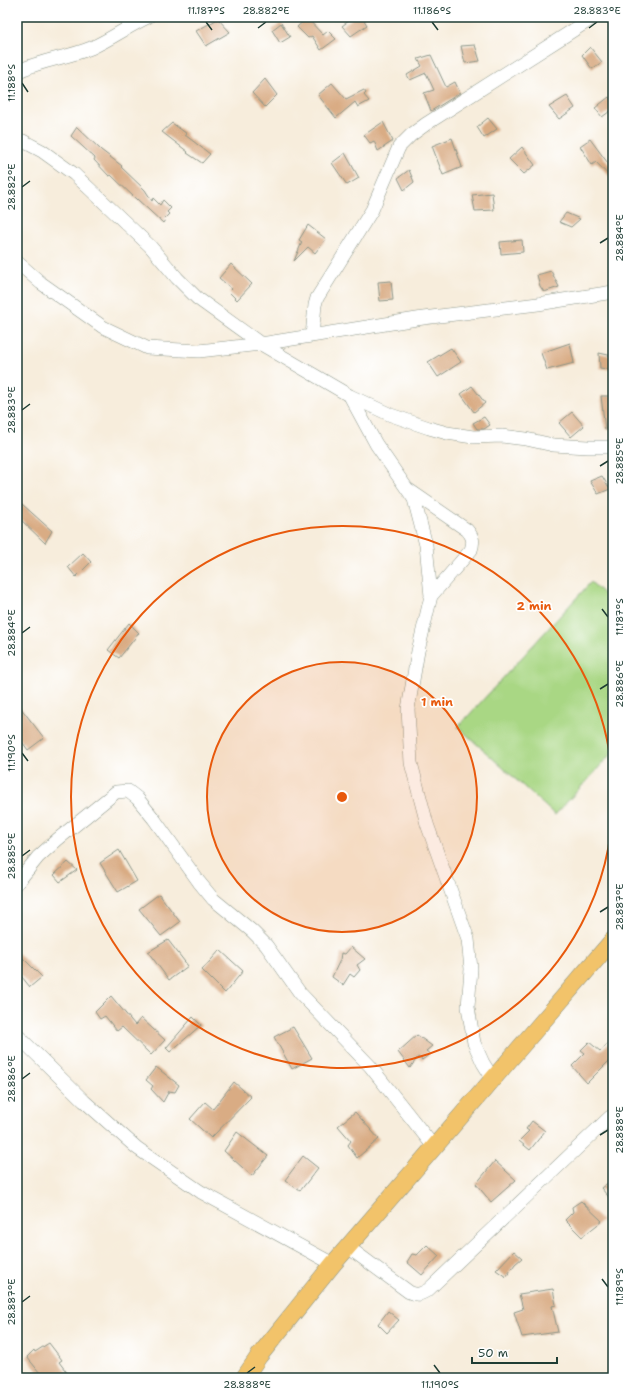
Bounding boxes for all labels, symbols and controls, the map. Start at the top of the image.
text: 11.187°S [187,4,225,17]
text: 28.882°E [242,4,290,17]
text: 11.186°S [413,4,451,17]
text: 28.883°E [573,4,621,17]
text: 11.188°S [5,64,18,102]
text: 28.882°E [5,163,18,211]
text: 28.884°E [613,214,626,262]
text: 28.883°E [5,386,18,434]
text: 28.885°E [613,438,626,484]
text: 2 min [517,598,552,614]
text: 11.187°S [613,598,626,636]
text: 28.884°E [5,609,18,657]
text: 28.886°E [613,660,626,708]
text: 1 min [421,694,453,710]
text: 11.190°S [5,734,18,772]
centre of rings [335,790,349,804]
text: 28.885°E [5,833,18,879]
text: 28.887°E [613,883,626,931]
text: 28.886°E [5,1055,18,1103]
text: 28.888°E [613,1106,626,1154]
text: 11.189°S [613,1268,626,1306]
text: 28.887°E [5,1278,18,1326]
scale bar [472,1339,557,1365]
text: 50 m [478,1345,508,1361]
text: 28.888°E [223,1378,271,1391]
text: 11.190°S [421,1378,459,1391]

